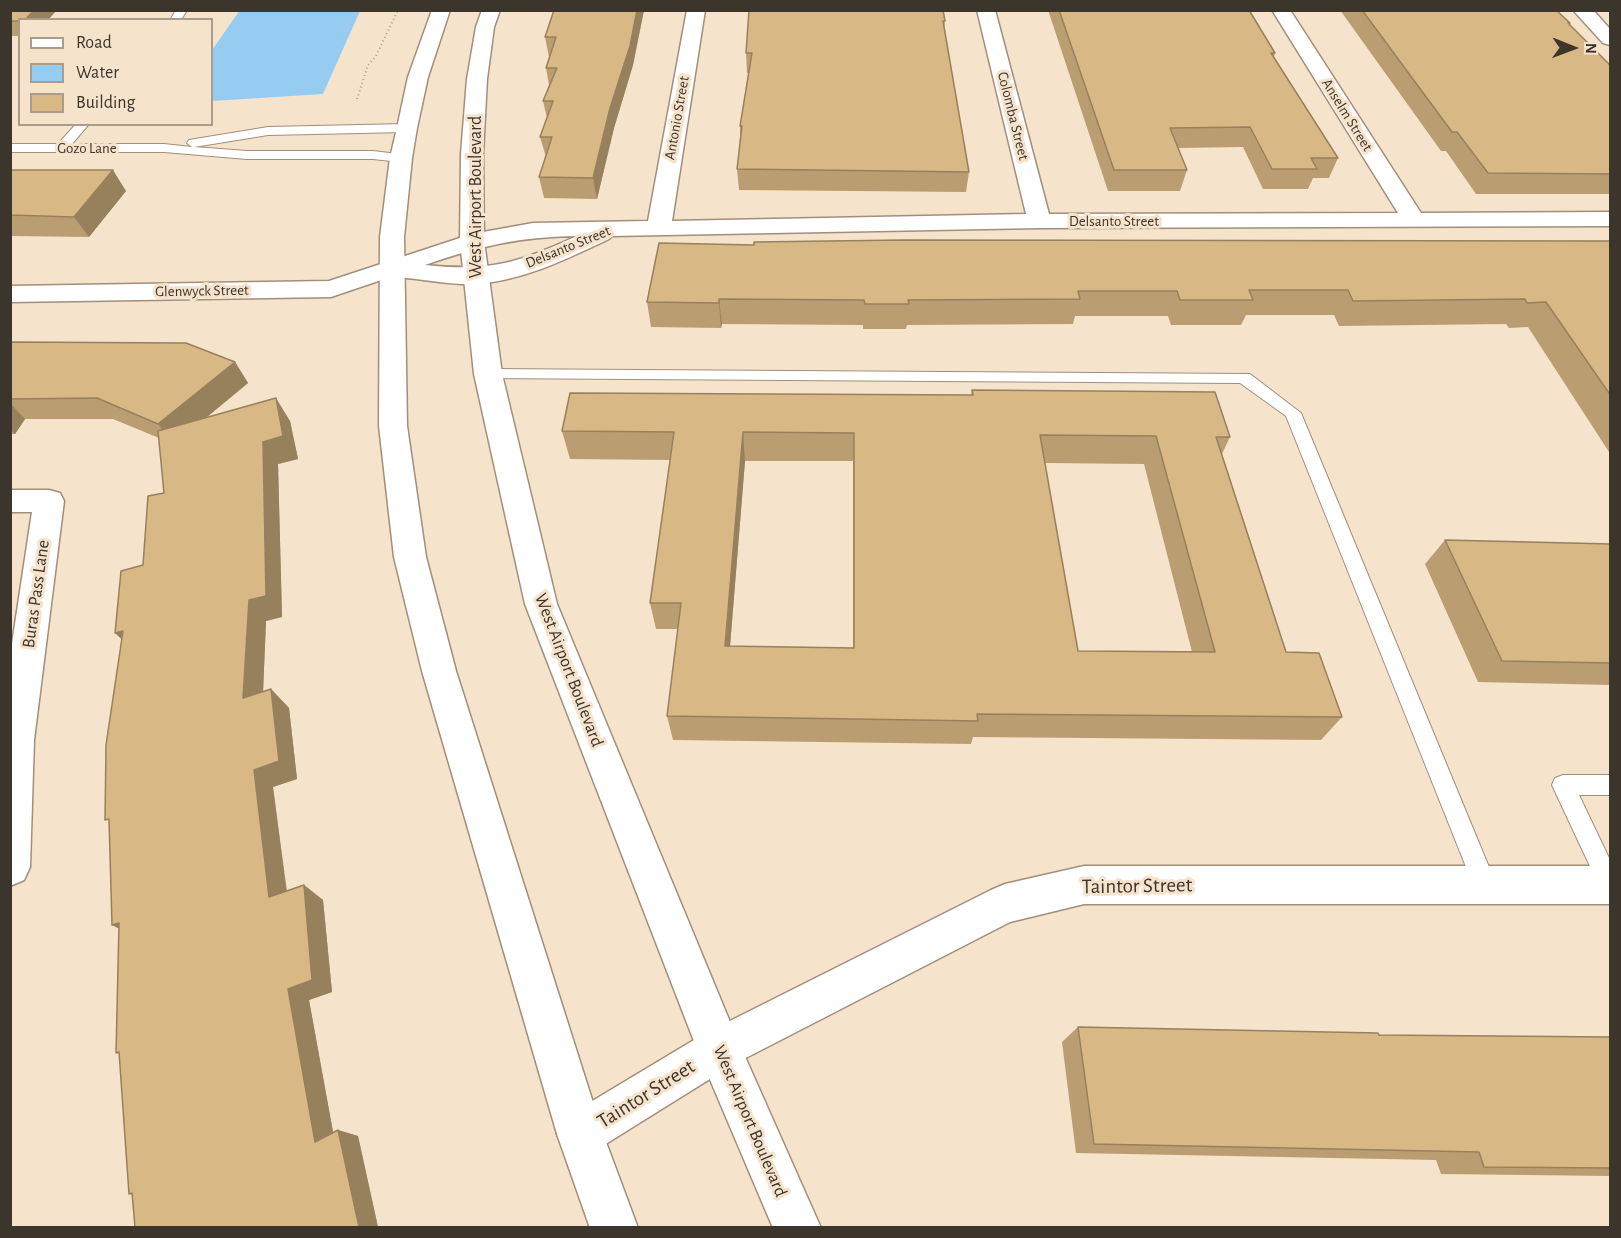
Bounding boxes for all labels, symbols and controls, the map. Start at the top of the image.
legend [18,18,213,126]
north arrow [1543,18,1603,78]
text: Road [76,34,112,52]
text: N [1583,43,1599,54]
text: Water [76,64,119,82]
street label: Colomba Street [993,70,1033,162]
street label: Antonio Street [661,75,693,161]
street label: Anselm Street [1318,75,1376,155]
text: Building [76,94,135,112]
street label: West Airport Boulevard [465,116,487,278]
street label: Gozo Lane [57,139,117,157]
street label: Delsanto Street [1069,212,1159,230]
street label: Delsanto Street [523,222,613,272]
street label: Glenwyck Street [155,281,249,301]
street label: Buras Pass Lane [18,539,54,649]
street label: West Airport Boulevard [530,590,608,750]
street label: Taintor Street [1081,872,1193,900]
street label: West Airport Boulevard [708,1042,792,1200]
street label: Taintor Street [592,1054,700,1134]

